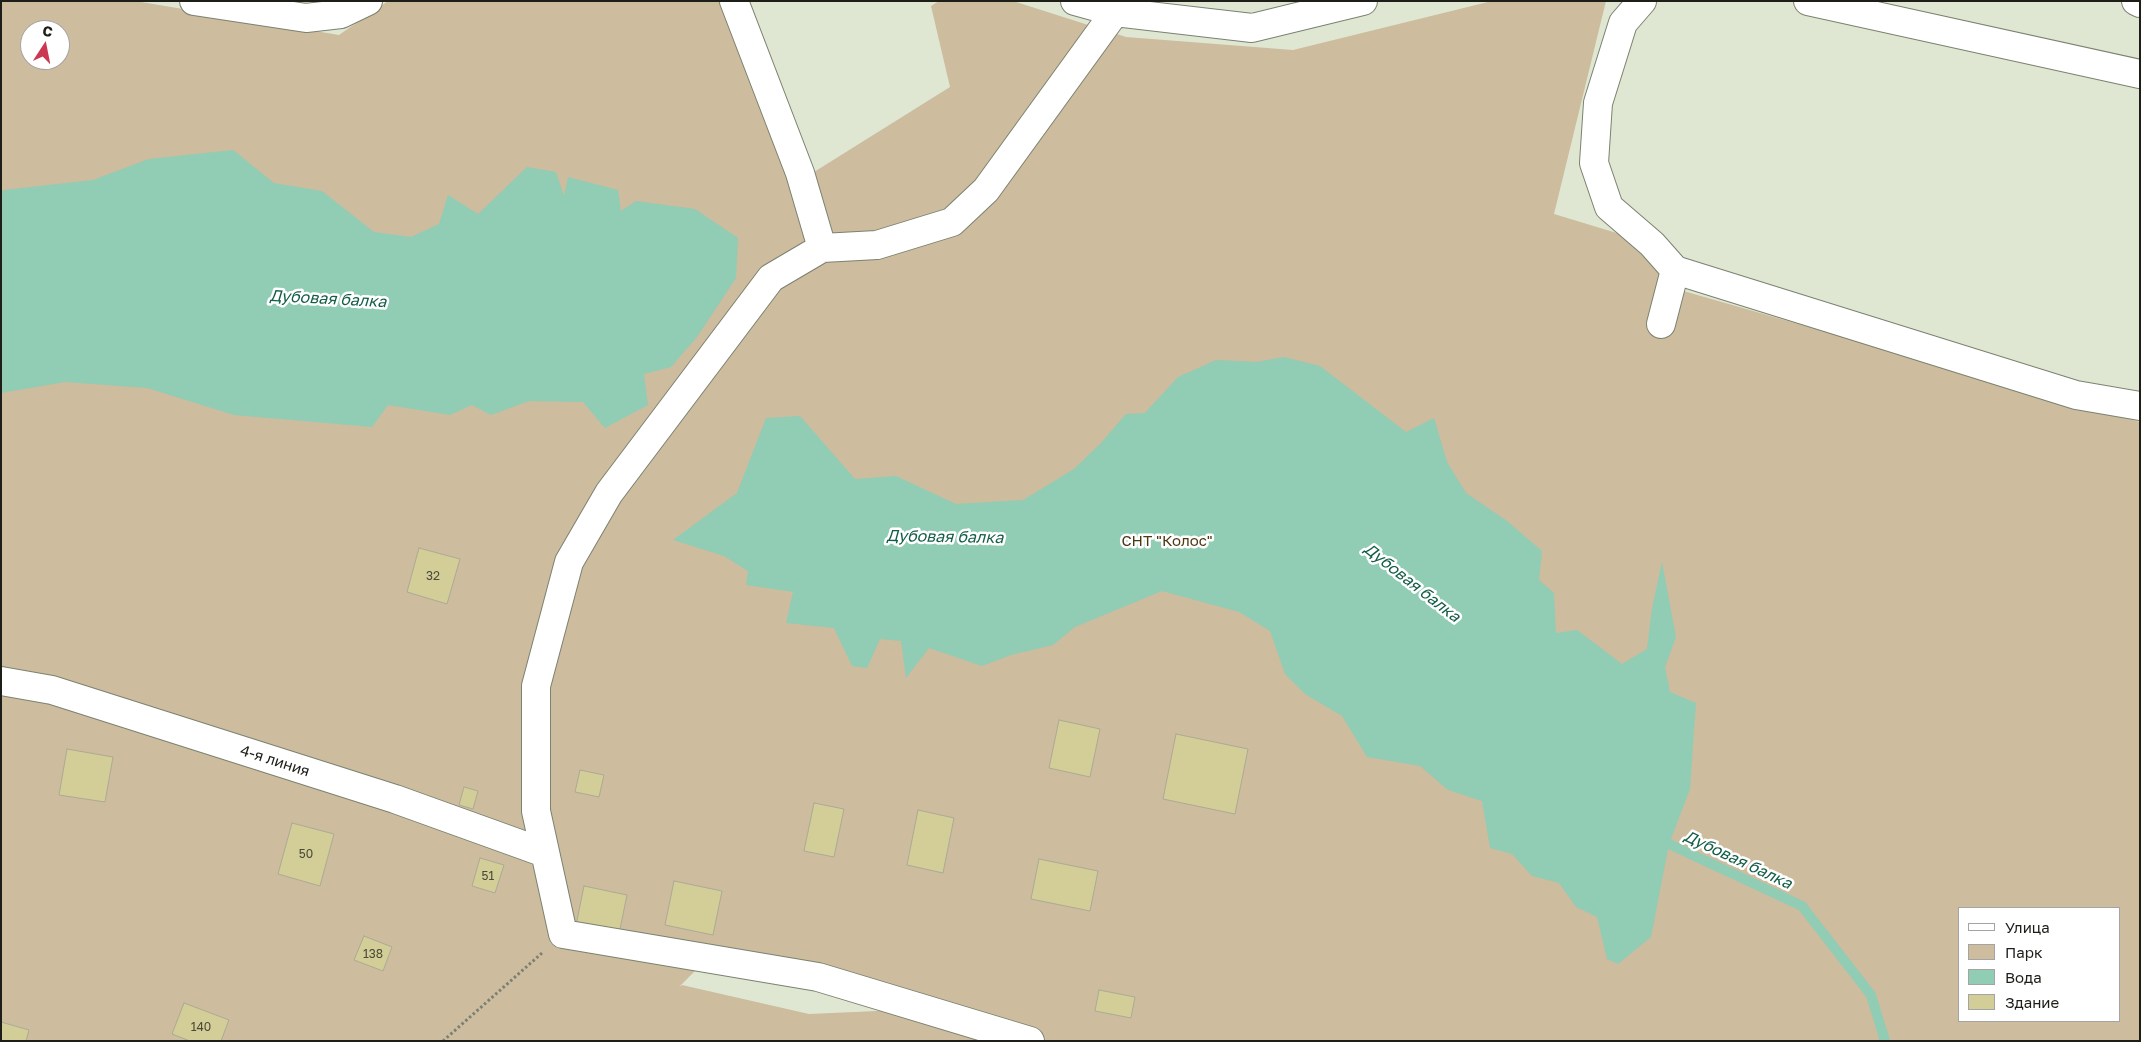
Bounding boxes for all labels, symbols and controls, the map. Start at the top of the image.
north arrow [20,20,70,70]
text: С [41,21,54,40]
water label: Дубовая балка [269,286,387,312]
water label: Дубовая балка [887,526,1003,548]
park label: СНТ "Колос" [1121,532,1213,550]
water label: Дубовая балка [1360,540,1464,626]
house number: 32 [426,569,440,583]
street label: 4-я линия [238,741,312,781]
water label: Дубовая балка [1681,827,1795,893]
house number: 50 [299,847,313,861]
house number: 51 [482,869,494,883]
legend [1958,907,2121,1022]
text: Улица [2005,918,2050,936]
text: Парк [2005,943,2043,961]
house number: 138 [363,947,383,961]
text: Вода [2005,968,2042,986]
text: Здание [2005,993,2059,1011]
house number: 140 [191,1020,211,1034]

